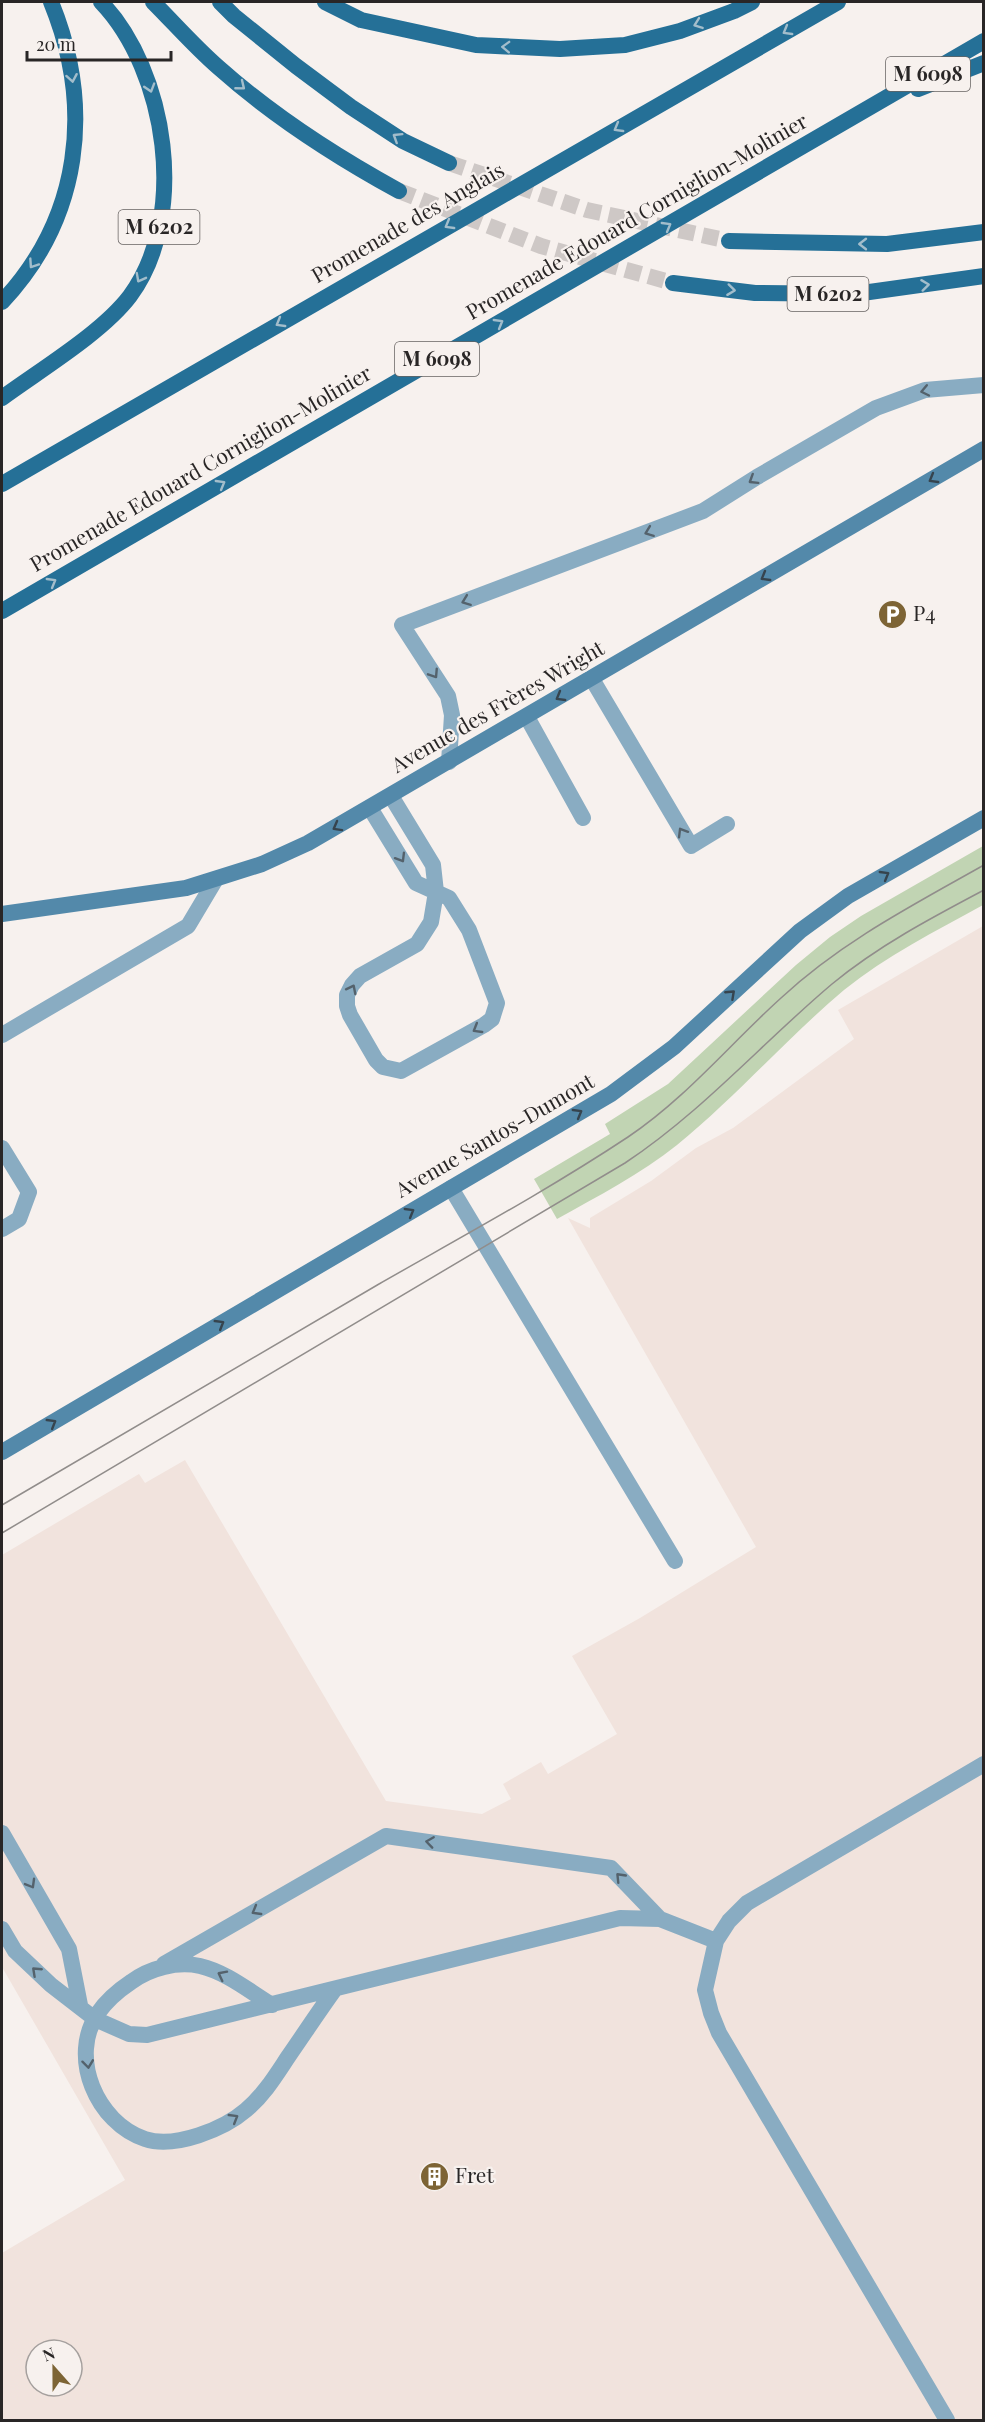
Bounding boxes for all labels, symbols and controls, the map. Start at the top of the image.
one-way arrow [693,17,704,30]
one-way arrow [783,23,793,35]
scale bar [27,24,171,62]
text: 20 m [36,32,76,56]
one-way arrow [502,40,511,53]
road number: M 6098 [886,57,970,91]
one-way arrow [65,73,78,83]
one-way arrow [234,78,245,89]
one-way arrow [143,82,155,93]
street label: Promenade Edouard Corniglion-Molinier [460,105,812,325]
one-way arrow [614,121,624,132]
one-way arrow [393,133,404,144]
street label: Promenade des Anglais [305,155,509,288]
road number: M 6202 [118,210,200,244]
one-way arrow [445,218,455,230]
one-way arrow [661,221,672,233]
one-way arrow [858,238,867,250]
one-way arrow [29,258,40,269]
one-way arrow [136,272,147,282]
road number: M 6202 [788,277,868,311]
one-way arrow [921,280,930,292]
one-way arrow [726,283,735,296]
one-way arrow [276,316,286,327]
one-way arrow [493,319,503,331]
road number: M 6098 [395,342,479,376]
street label: Promenade Edouard Corniglion-Molinier [24,357,376,577]
one-way arrow [921,384,931,397]
one-way arrow [749,472,759,484]
one-way arrow [929,472,939,483]
one-way arrow [215,480,225,491]
one-way arrow [644,525,655,537]
one-way arrow [761,570,771,582]
one-way arrow [46,578,56,589]
one-way arrow [461,593,472,606]
parking icon: P4 [876,598,908,630]
place label: P4 [913,598,936,626]
street label: Avenue des Frères Wright [385,633,609,778]
one-way arrow [427,667,438,678]
one-way arrow [556,690,566,702]
one-way arrow [333,819,343,831]
one-way arrow [678,828,690,838]
one-way arrow [393,852,405,862]
one-way arrow [879,871,889,882]
one-way arrow [344,984,356,995]
one-way arrow [725,990,735,1001]
one-way arrow [473,1021,483,1033]
street label: Avenue Santos-Dumont [389,1066,599,1203]
one-way arrow [572,1109,582,1121]
one-way arrow [404,1208,414,1219]
one-way arrow [214,1319,224,1331]
one-way arrow [46,1418,56,1430]
one-way arrow [426,1837,435,1849]
one-way arrow [616,1874,627,1885]
one-way arrow [24,1878,36,1888]
one-way arrow [252,1904,262,1915]
one-way arrow [33,1967,43,1978]
one-way arrow [217,1971,228,1982]
one-way arrow [81,2059,93,2068]
one-way arrow [228,2113,238,2125]
building icon: Fret [418,2160,450,2192]
place label: Fret [455,2160,494,2188]
north arrow [24,2338,84,2398]
text: N [39,2341,58,2365]

